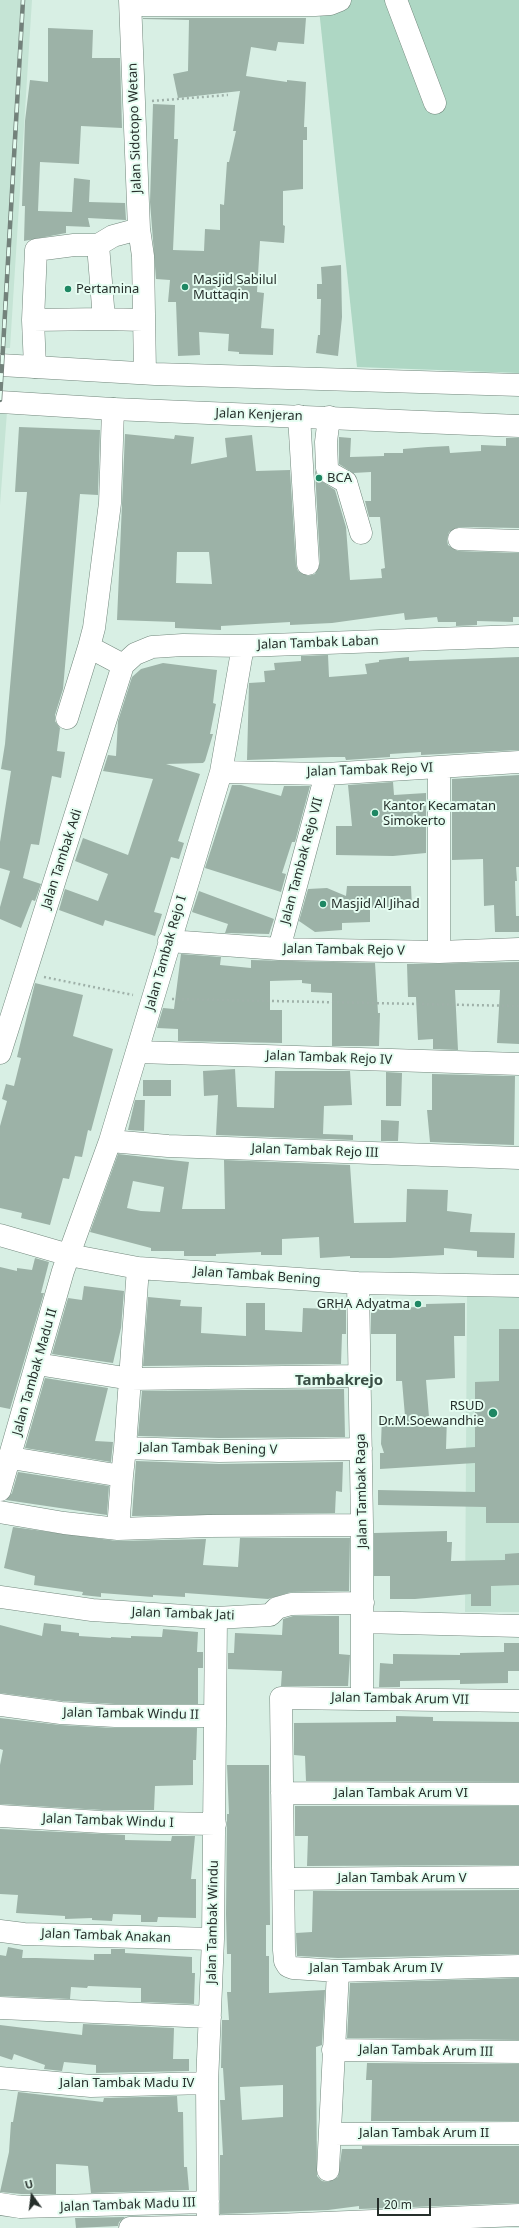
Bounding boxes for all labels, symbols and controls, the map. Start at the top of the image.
street label: Jalan Sidotopo Wetan [125,63,145,193]
place label: Masjid Sabilul Muttaqin [193,272,277,303]
place label: Pertamina [76,281,139,297]
marker: Masjid Sabilul Muttaqin [180,282,190,292]
marker: Pertamina [63,284,73,294]
street label: Jalan Kenjeran [215,406,303,424]
place label: BCA [327,470,352,486]
marker: BCA [314,473,324,483]
street label: Jalan Tambak Laban [257,633,379,653]
street label: Jalan Tambak Rejo VI [307,760,433,780]
street label: Jalan Tambak Rejo VII [278,796,326,926]
place label: Kantor Kecamatan Simokerto [383,798,496,829]
street label: Jalan Tambak Adi [39,807,85,911]
marker: Kantor Kecamatan Simokerto [370,808,380,818]
street label: Jalan Tambak Rejo I [142,894,190,1012]
place label: Masjid Al Jihad [331,896,420,912]
marker: Masjid Al Jihad [318,899,328,909]
street label: Jalan Tambak Rejo V [283,941,405,959]
street label: Jalan Tambak Rejo IV [266,1048,392,1068]
street label: Jalan Tambak Rejo III [251,1141,379,1161]
street label: Jalan Tambak Bening [193,1264,321,1288]
place label: GRHA Adyatma [317,1296,410,1312]
marker: GRHA Adyatma [413,1299,423,1309]
street label: Jalan Tambak Madu II [9,1307,61,1437]
district label: Tambakrejo [295,1372,383,1390]
place label: RSUD Dr.M.Soewandhie [378,1398,484,1429]
marker: RSUD Dr.M.Soewandhie [487,1407,499,1419]
street label: Jalan Tambak Raga [353,1433,371,1549]
street label: Jalan Tambak Bening V [139,1440,277,1458]
street label: Jalan Tambak Jati [131,1604,235,1624]
street label: Jalan Tambak Arum VII [331,1690,469,1708]
street label: Jalan Tambak Windu II [63,1705,199,1723]
street label: Jalan Tambak Arum VI [334,1785,468,1801]
street label: Jalan Tambak Windu I [42,1811,174,1831]
street label: Jalan Tambak Windu [204,1860,222,1984]
street label: Jalan Tambak Arum V [337,1870,467,1886]
street label: Jalan Tambak Anakan [41,1926,171,1946]
street label: Jalan Tambak Arum IV [309,1960,443,1976]
street label: Jalan Tambak Arum III [359,2042,493,2060]
street label: Jalan Tambak Madu IV [60,2075,194,2091]
street label: Jalan Tambak Arum II [359,2125,489,2141]
north arrow [12,2176,52,2216]
text: U [23,2176,35,2192]
scale bar [379,2190,433,2216]
street label: Jalan Tambak Madu III [60,2195,196,2215]
text: 20 m [384,2196,412,2213]

